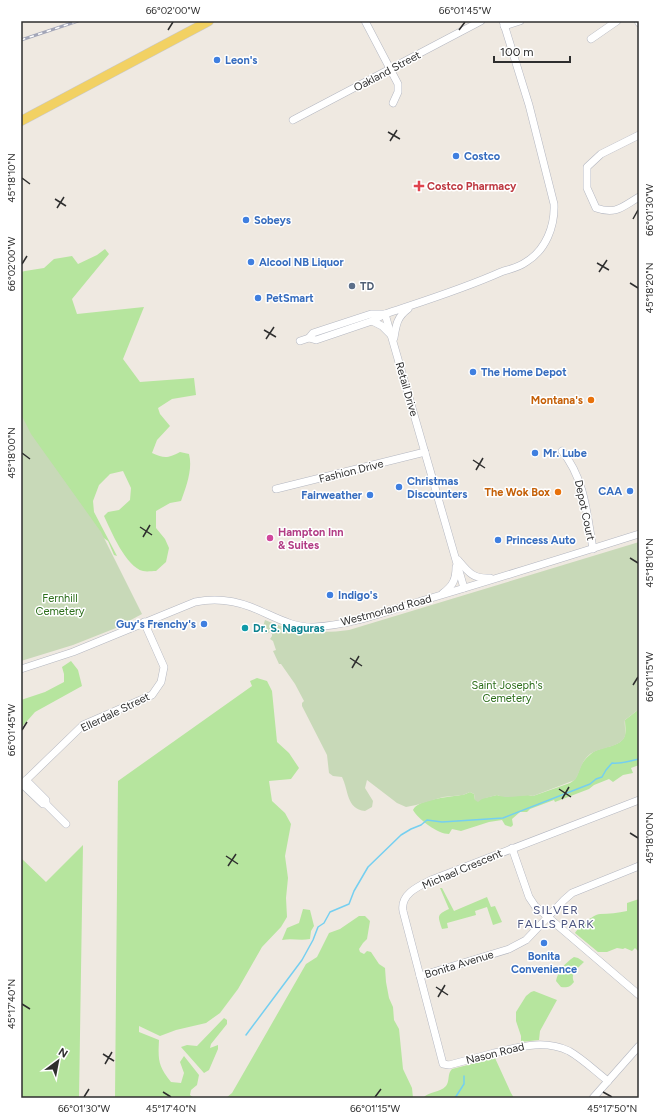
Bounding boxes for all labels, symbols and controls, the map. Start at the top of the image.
text: 66°02'00"W [146,4,201,17]
text: 66°01'45"W [439,4,492,17]
scale bar [494,38,570,64]
text: 100 m [500,45,534,59]
street label: Oakland Street [352,48,423,94]
place label: Leon's [225,54,257,67]
marker: Leon's [212,55,222,65]
place label: Costco [464,150,501,163]
marker: Costco [451,151,461,161]
text: 45°18'10"N [5,153,18,203]
place label: Costco Pharmacy [427,180,517,193]
marker: Costco Pharmacy [414,181,424,191]
text: 66°01'30"W [643,184,656,236]
place label: Sobeys [254,214,291,227]
marker: Sobeys [241,215,251,225]
text: 66°02'00"W [5,236,18,291]
place label: Alcool NB Liquor [259,256,344,269]
marker: Alcool NB Liquor [246,257,256,267]
text: 45°18'20"N [643,263,656,313]
place label: TD [360,280,374,293]
marker: TD [347,281,357,291]
place label: PetSmart [266,292,314,305]
marker: PetSmart [253,293,263,303]
street label: Retail Drive [393,361,420,418]
place label: The Home Depot [481,366,567,379]
marker: The Home Depot [468,367,478,377]
place label: Montana's [531,394,583,407]
marker: Montana's [586,395,596,405]
text: 45°18'00"N [5,427,18,479]
place label: Mr. Lube [543,447,587,460]
marker: Mr. Lube [530,448,540,458]
street label: Fashion Drive [318,457,385,486]
place label: Christmas Discounters [407,475,467,501]
street label: Depot Court [572,479,597,542]
marker: Christmas Discounters [394,482,404,492]
place label: CAA [598,485,622,498]
place label: The Wok Box [484,486,550,499]
marker: CAA [625,486,635,496]
marker: The Wok Box [553,487,563,497]
place label: Fairweather [301,489,363,502]
marker: Fairweather [365,490,375,500]
place label: Hampton Inn & Suites [278,526,344,552]
marker: Hampton Inn & Suites [265,533,275,543]
place label: Princess Auto [506,534,576,547]
marker: Princess Auto [493,535,503,545]
text: 45°18'10"N [643,538,656,588]
place label: Indigo's [338,589,378,602]
marker: Indigo's [325,590,335,600]
park label: Fernhill Cemetery [36,592,85,618]
street label: Westmorland Road [339,592,433,629]
place label: Guy's Frenchy's [116,618,196,631]
marker: Guy's Frenchy's [199,619,209,629]
place label: Dr. S. Naguras [253,622,325,635]
marker: Dr. S. Naguras [240,623,250,633]
text: 66°01'15"W [643,651,656,702]
park label: Saint Joseph's Cemetery [471,679,543,705]
street label: Ellerdale Street [79,690,152,735]
text: 66°01'45"W [5,703,18,756]
text: 45°18'00"N [643,812,656,864]
street label: Michael Crescent [420,847,504,892]
district label: SILVER FALLS PARK [517,903,595,931]
marker: Bonita Convenience [539,938,549,948]
street label: Bonita Avenue [423,948,495,981]
place label: Bonita Convenience [511,950,577,976]
text: 45°17'40"N [5,979,18,1029]
street label: Nason Road [465,1040,526,1067]
north arrow [38,1041,78,1081]
text: N [56,1045,70,1061]
text: 66°01'30"W [58,1102,110,1115]
text: 45°17'40"N [146,1102,196,1115]
text: 66°01'15"W [350,1102,401,1115]
text: 45°17'50"N [587,1102,637,1115]

